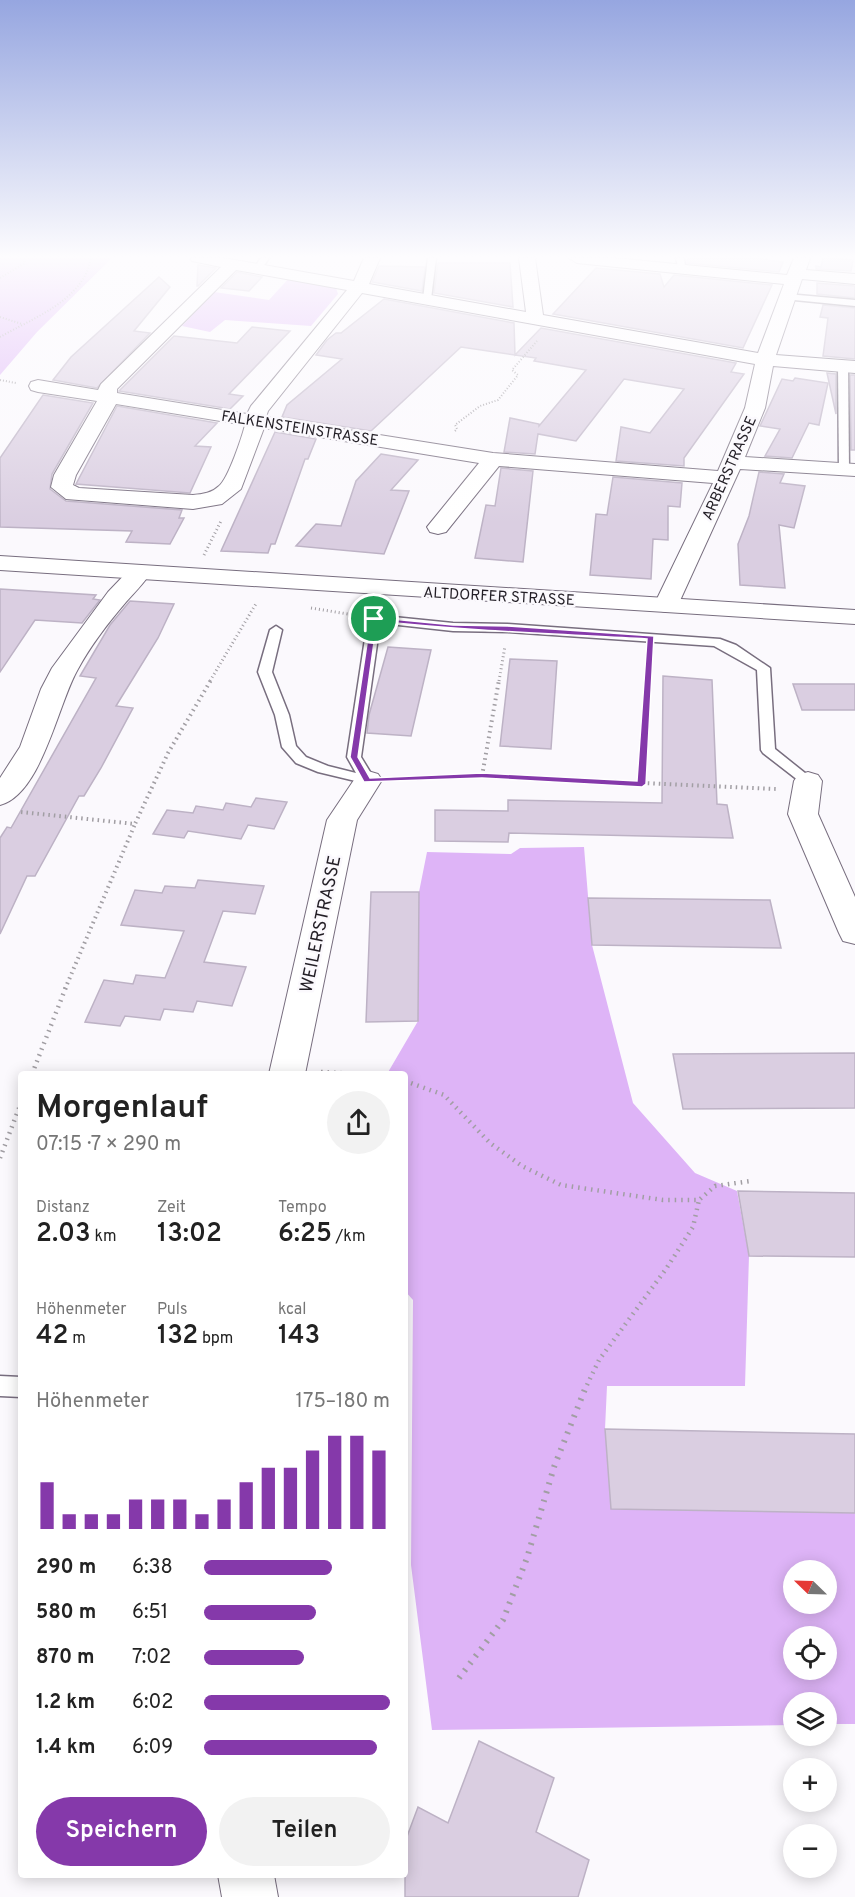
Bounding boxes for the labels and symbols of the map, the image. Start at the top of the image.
street label: FALKENSTEINSTRASSE [220,408,380,451]
street label: ARBERSTRASSE [699,414,762,524]
street label: ALTDORFER STRASSE [423,584,575,611]
pin [348,593,399,644]
street label: WEILERSTRASSE [296,854,347,995]
north arrow [783,1560,837,1614]

